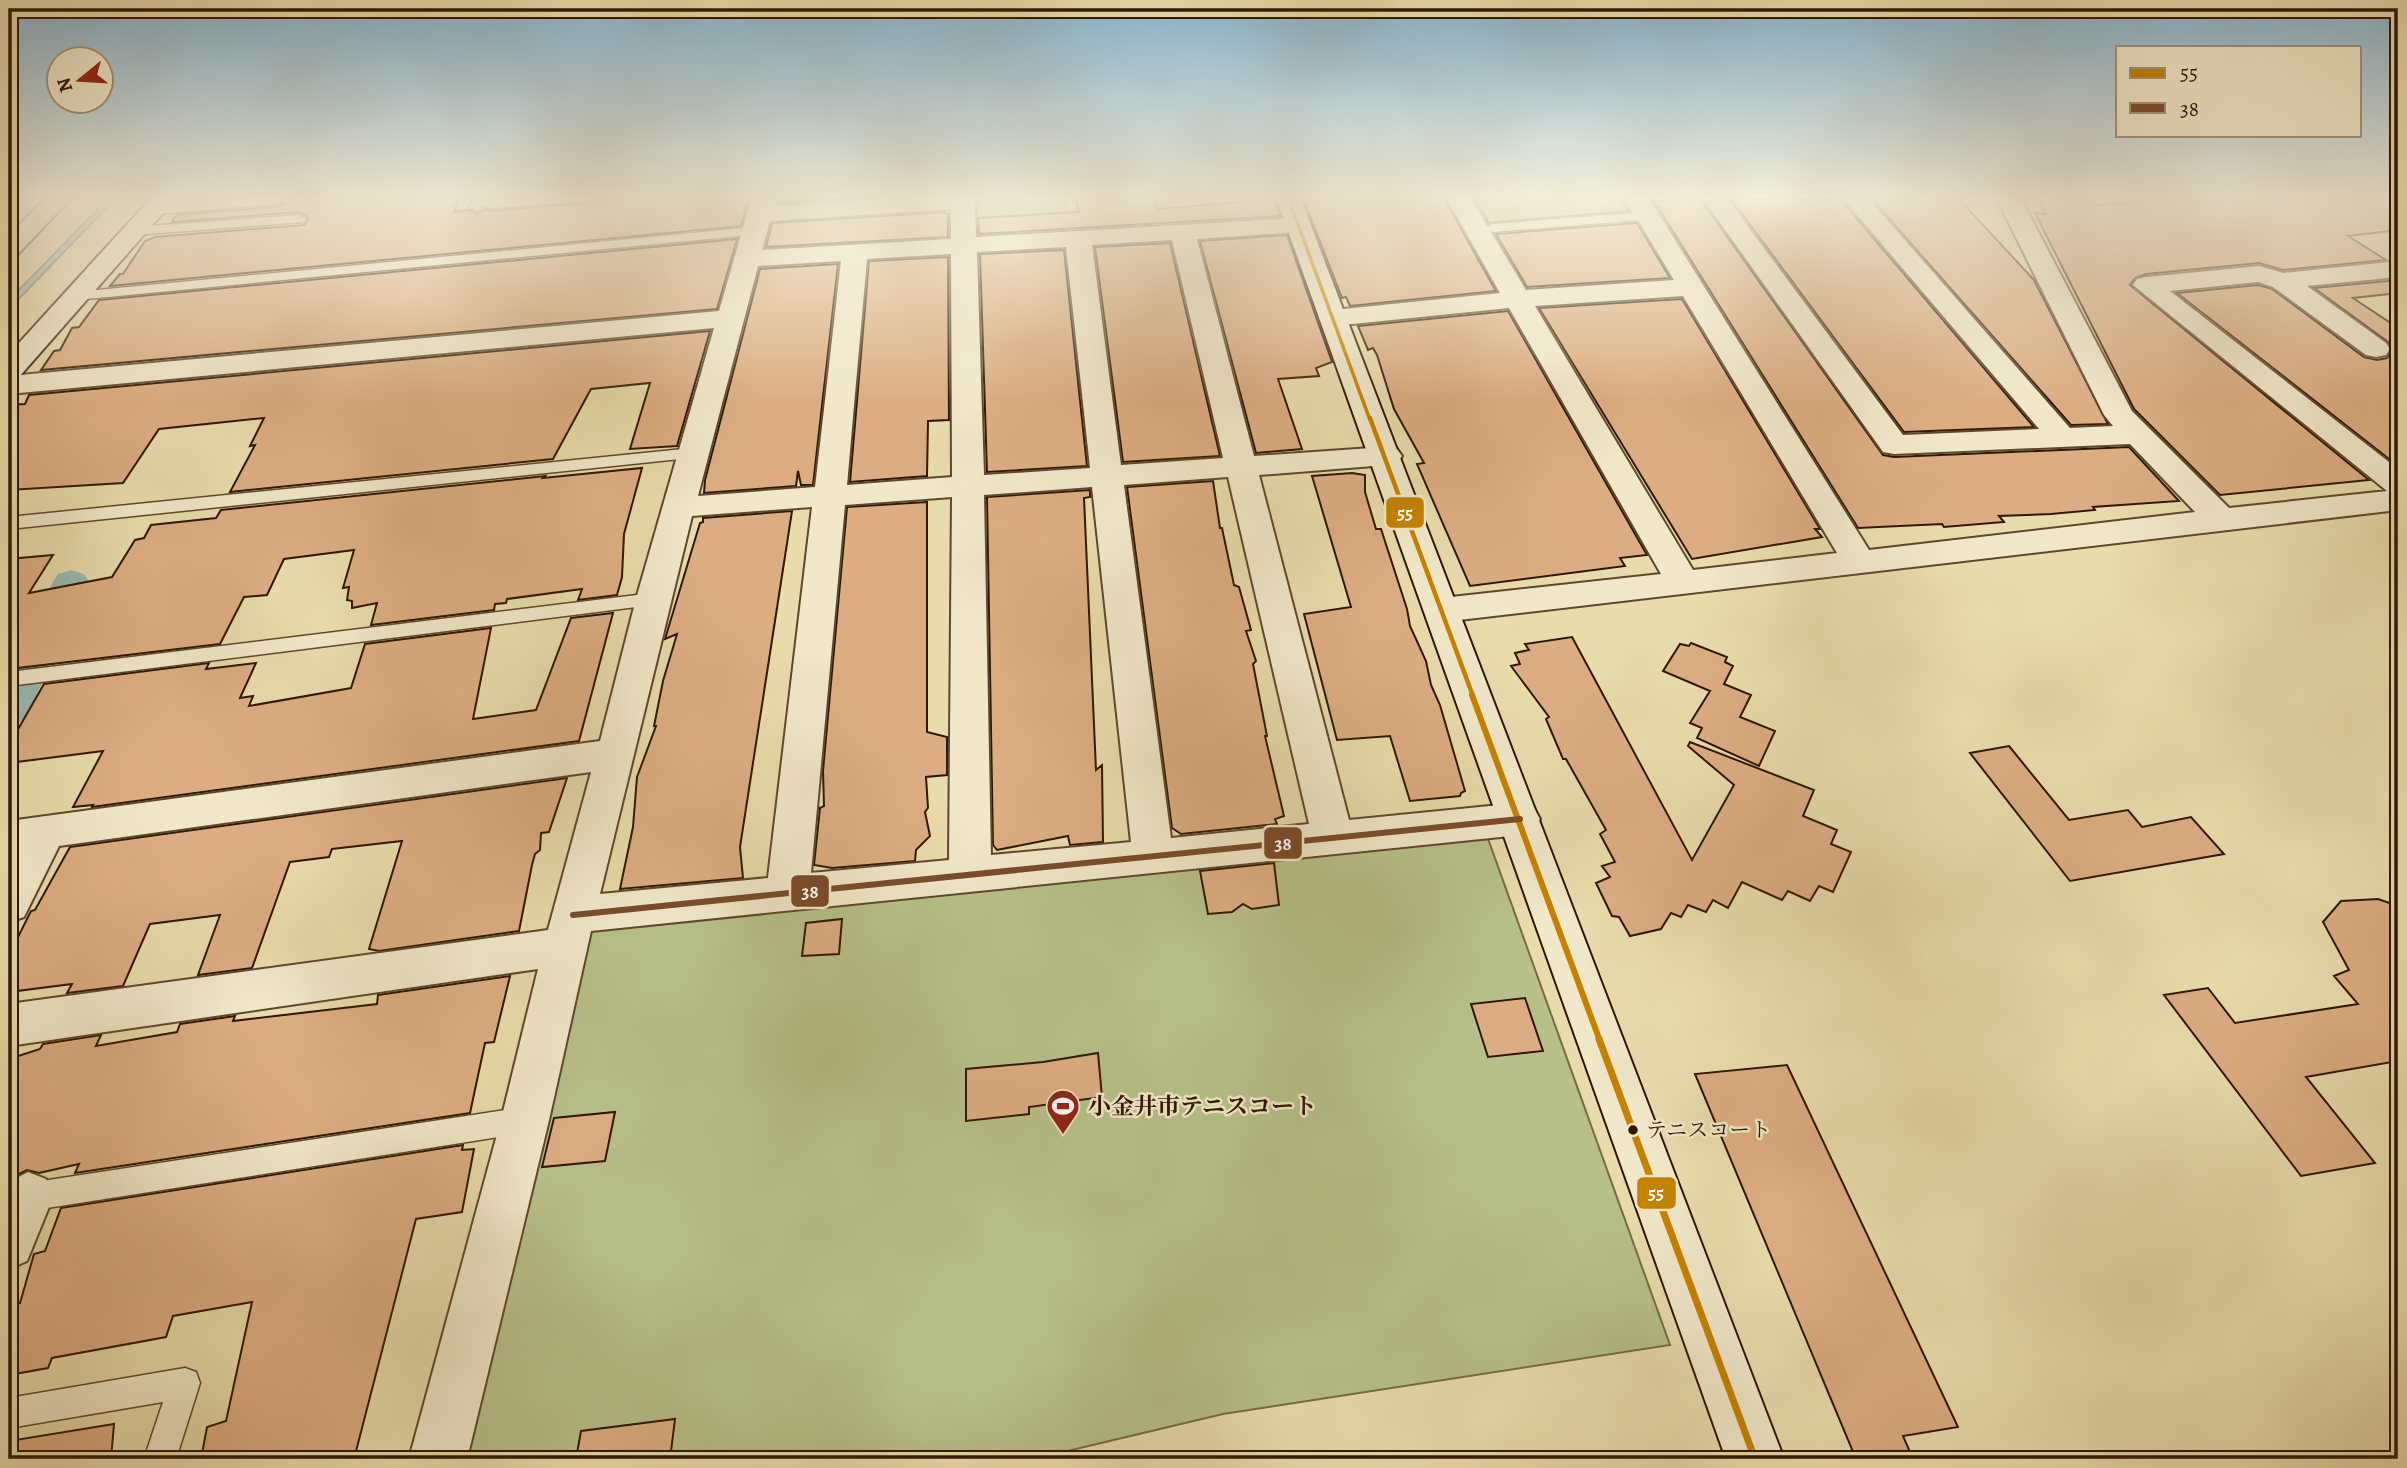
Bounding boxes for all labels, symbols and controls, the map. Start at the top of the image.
north arrow [46,46,116,116]
legend [2116,46,2362,136]
text: 55 [2180,59,2198,87]
text: N [50,74,79,96]
text: 38 [2180,95,2199,123]
line badge: 55 [1385,496,1425,529]
text: 55 [1397,500,1413,526]
line badge: 38 [1263,826,1303,860]
text: 38 [1274,831,1292,857]
line badge: 38 [790,874,830,908]
text: 38 [801,879,819,905]
sports icon: 小金井市テニスコート [1044,1087,1082,1136]
place label: 小金井市テニスコート [1088,1091,1317,1122]
place label: テニスコート [1646,1116,1771,1144]
marker: テニスコート [1626,1123,1640,1137]
line badge: 55 [1636,1176,1677,1210]
text: 55 [1648,1180,1664,1206]

